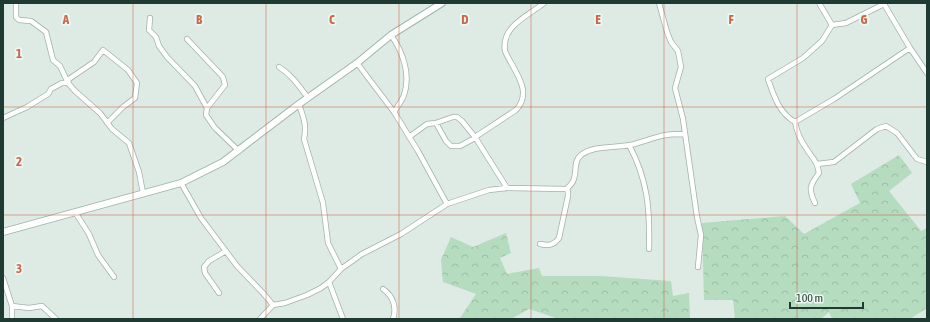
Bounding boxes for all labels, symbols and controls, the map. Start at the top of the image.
text: A [62,12,70,27]
text: B [196,12,203,27]
text: C [329,12,335,27]
text: D [461,12,469,27]
text: E [595,12,601,27]
text: F [728,12,734,27]
text: G [861,12,868,27]
text: 1 [16,46,22,61]
text: 2 [16,154,22,169]
text: 3 [16,261,22,276]
scale bar [790,284,863,310]
text: 100 m [796,291,823,305]

